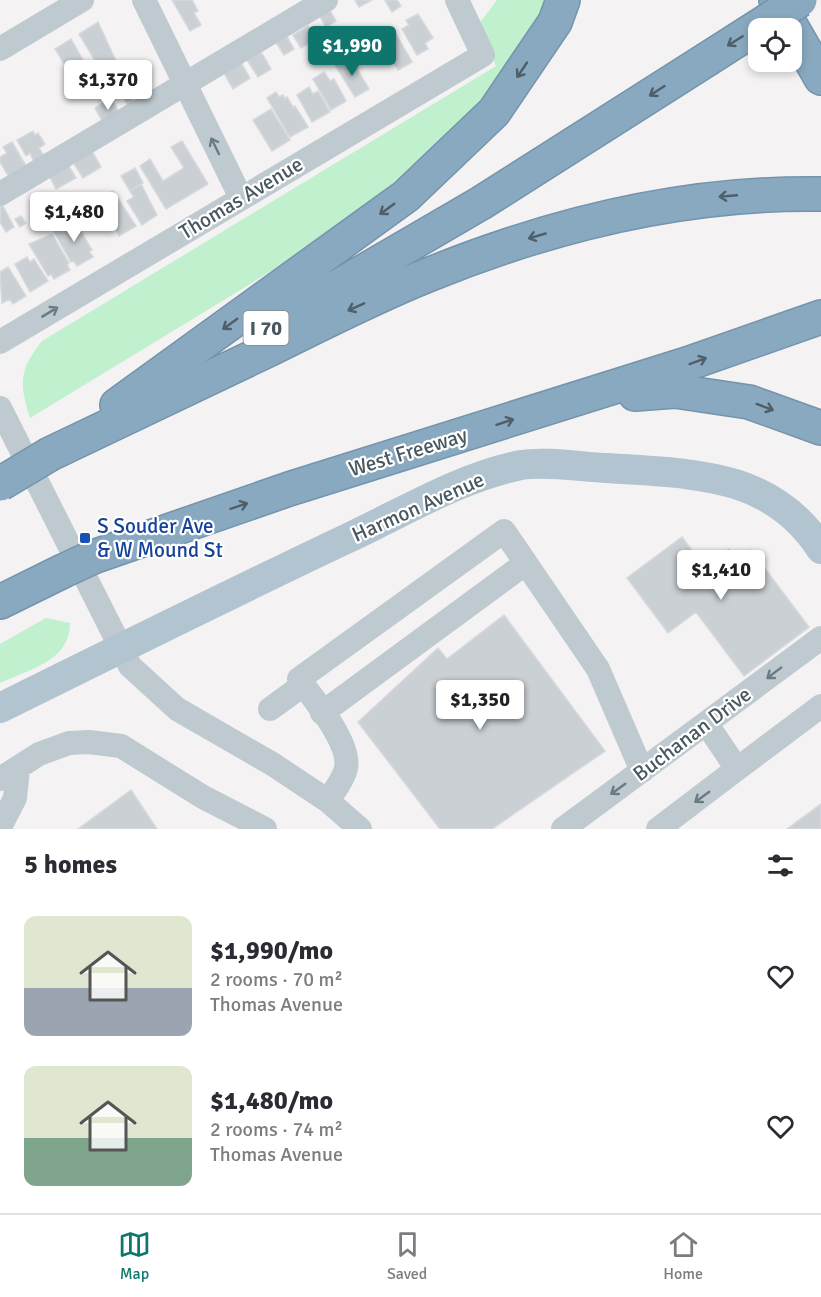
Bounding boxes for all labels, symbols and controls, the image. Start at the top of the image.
map controls [748,18,802,72]
button: locate [748,18,802,72]
pin: $1,990 [303,26,401,77]
text: $1,990 [322,33,382,58]
one-way arrow [727,36,744,48]
pin: $1,370 [59,60,157,111]
one-way arrow [516,61,528,78]
text: $1,370 [78,67,138,92]
one-way arrow [648,85,665,98]
one-way arrow [209,137,221,155]
street label: Thomas Avenue [174,151,308,245]
one-way arrow [718,191,738,202]
pin: $1,480 [25,192,123,243]
text: $1,480 [44,199,104,224]
one-way arrow [380,203,396,216]
one-way arrow [528,231,547,242]
one-way arrow [347,302,365,313]
one-way arrow [41,305,58,317]
road number: I 70 [244,311,288,345]
one-way arrow [222,318,238,330]
one-way arrow [688,354,707,365]
one-way arrow [755,403,773,414]
one-way arrow [495,416,514,427]
street label: West Freeway [346,422,471,482]
street label: Harmon Avenue [348,466,488,548]
one-way arrow [229,500,248,511]
place label: S Souder Ave & W Mound St [97,513,223,563]
marker: S Souder Ave & W Mound St [78,531,92,545]
pin: $1,410 [672,550,770,601]
text: $1,410 [691,557,751,582]
one-way arrow [767,666,783,679]
pin: $1,350 [431,680,529,731]
street label: Buchanan Drive [628,681,756,787]
text: $1,350 [450,687,510,712]
one-way arrow [610,783,626,795]
one-way arrow [694,791,710,803]
text: 5 homes [24,849,117,881]
icon: filters [764,849,797,882]
text: $1,990/mo [210,935,333,967]
icon: home [72,940,144,1012]
icon: heart [764,960,797,993]
text: 2 rooms · 70 m² [210,967,343,992]
text: Thomas Avenue [210,992,343,1017]
text: $1,480/mo [210,1085,333,1117]
icon: home [72,1090,144,1162]
icon: heart [764,1110,797,1143]
text: 2 rooms · 74 m² [210,1117,343,1142]
text: Thomas Avenue [210,1142,343,1167]
tab: Map [118,1228,151,1284]
tab: Saved [387,1228,427,1284]
tab: Home [663,1228,703,1284]

